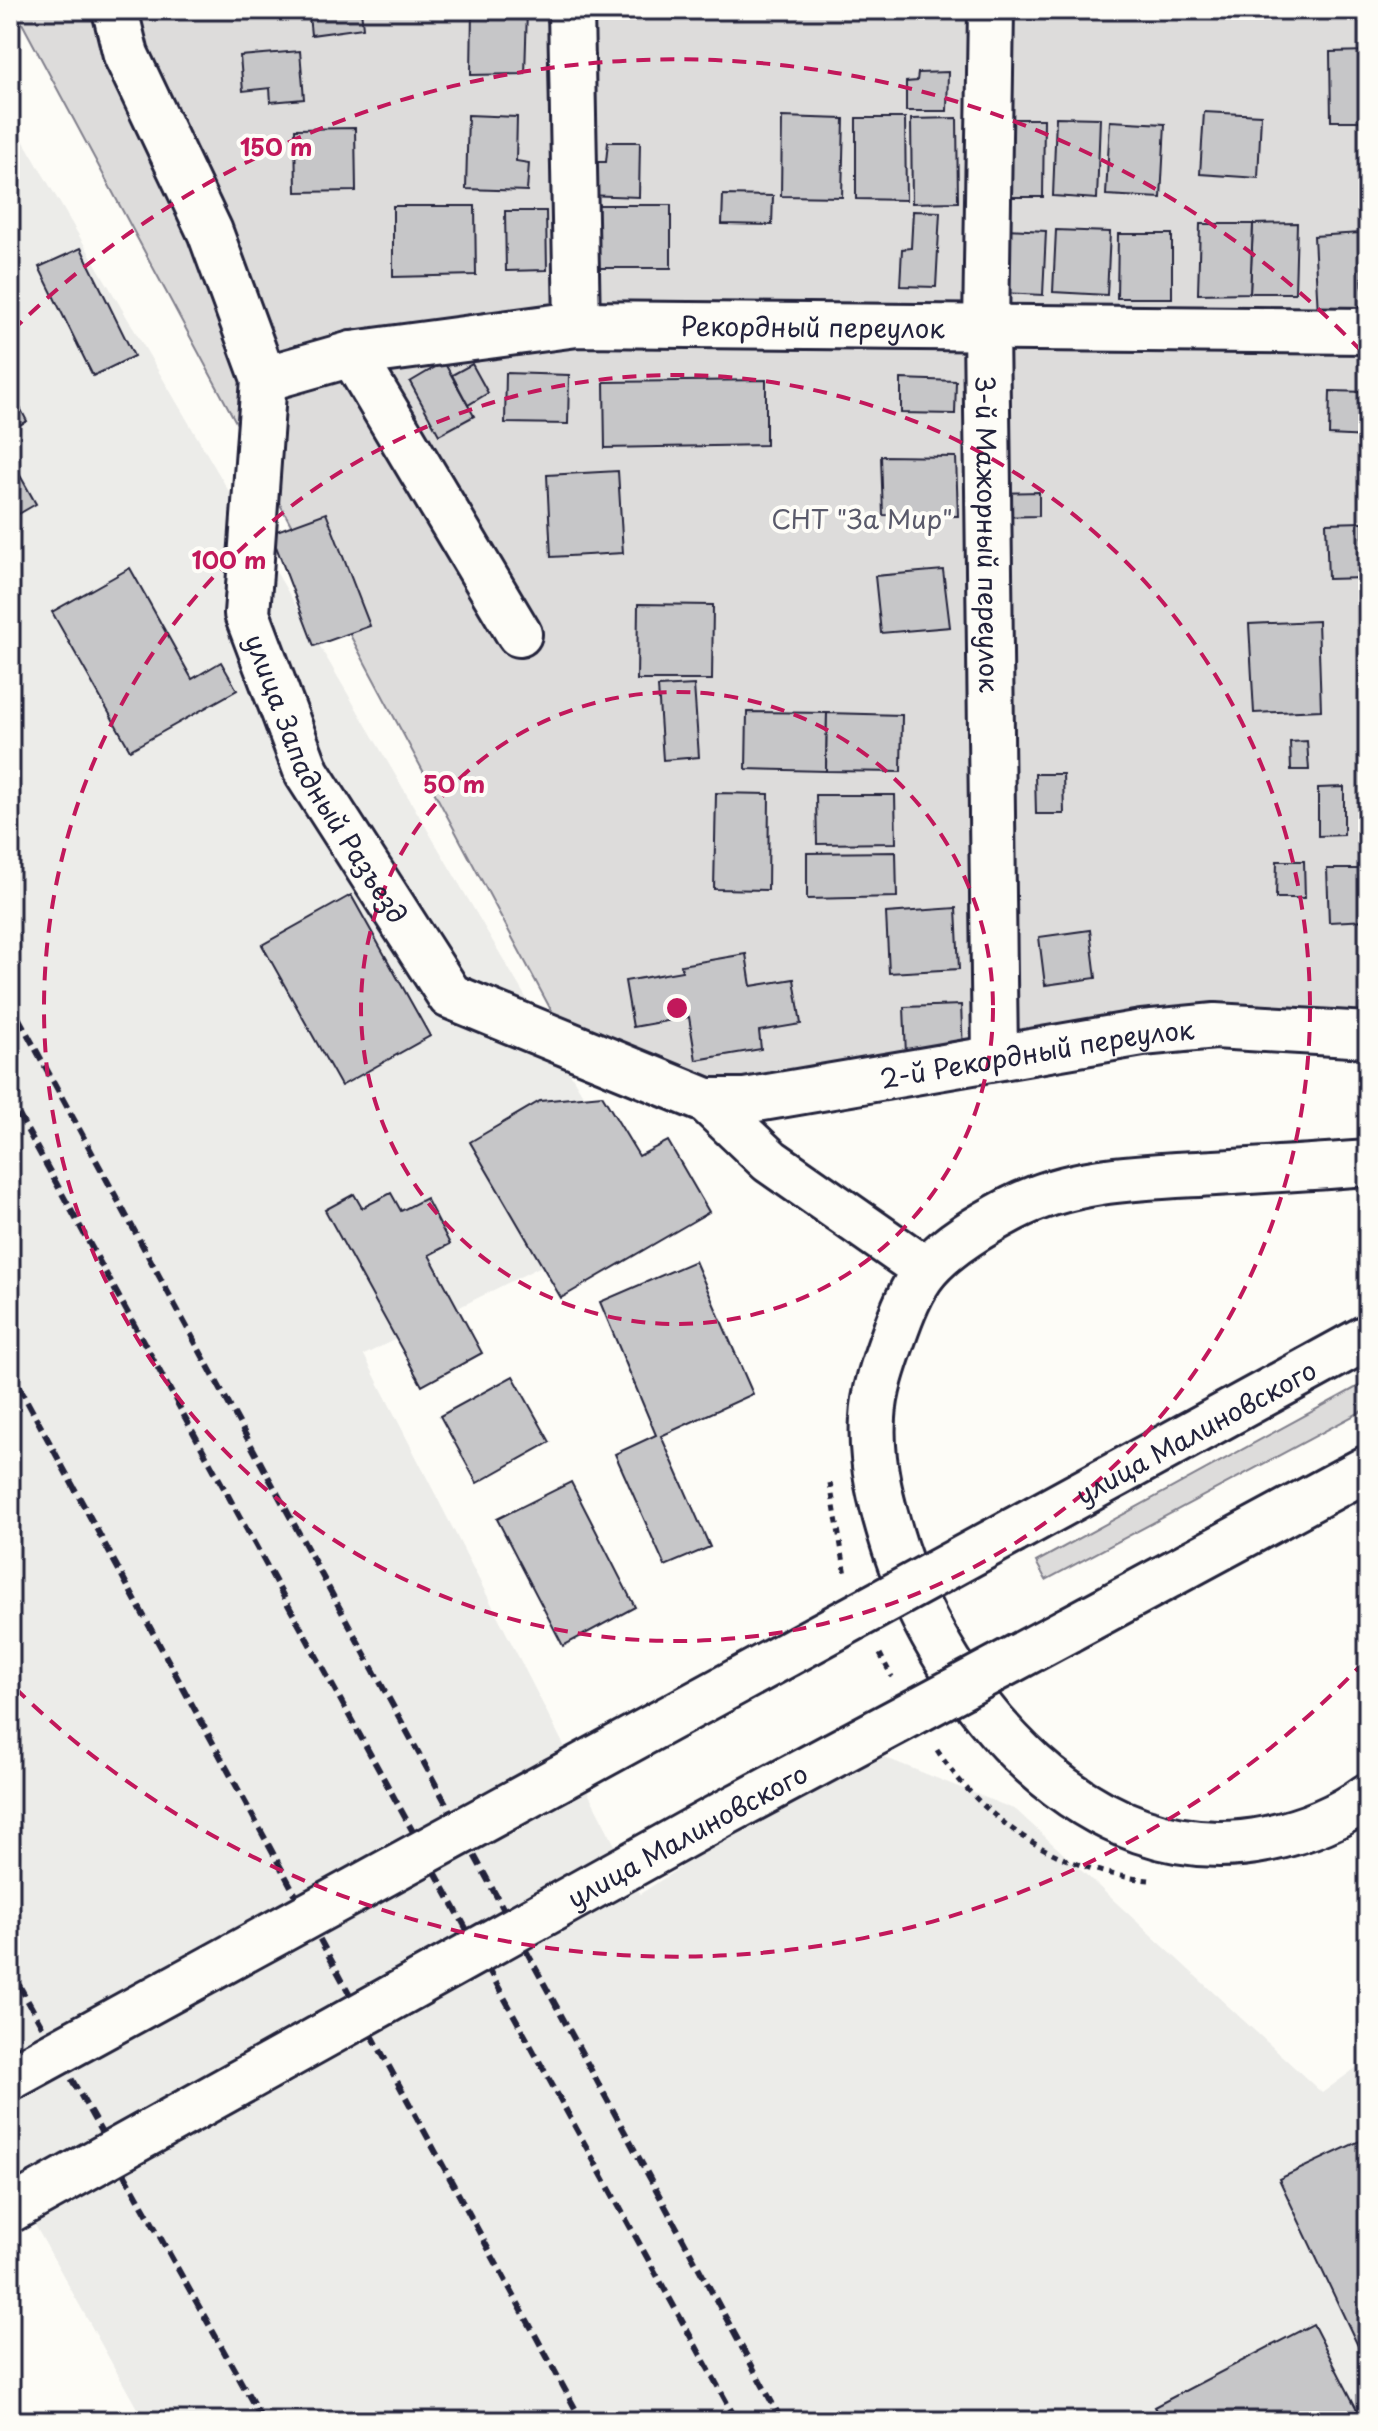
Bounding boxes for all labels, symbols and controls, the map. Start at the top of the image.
text: 150 m [240,128,312,164]
street label: Рекордный переулок [680,305,945,347]
street label: 3-й Мажорный переулок [967,375,1010,693]
park label: СНТ "За Мир" [771,499,953,538]
text: 100 m [192,541,266,577]
street label: улица Западный Разъезд [237,628,418,931]
text: 50 m [423,765,485,801]
centre of rings [663,994,691,1022]
street label: 2-й Рекордный переулок [877,1009,1196,1097]
street label: улица Малиновского [1068,1350,1323,1513]
street label: улица Малиновского [559,1753,814,1917]

